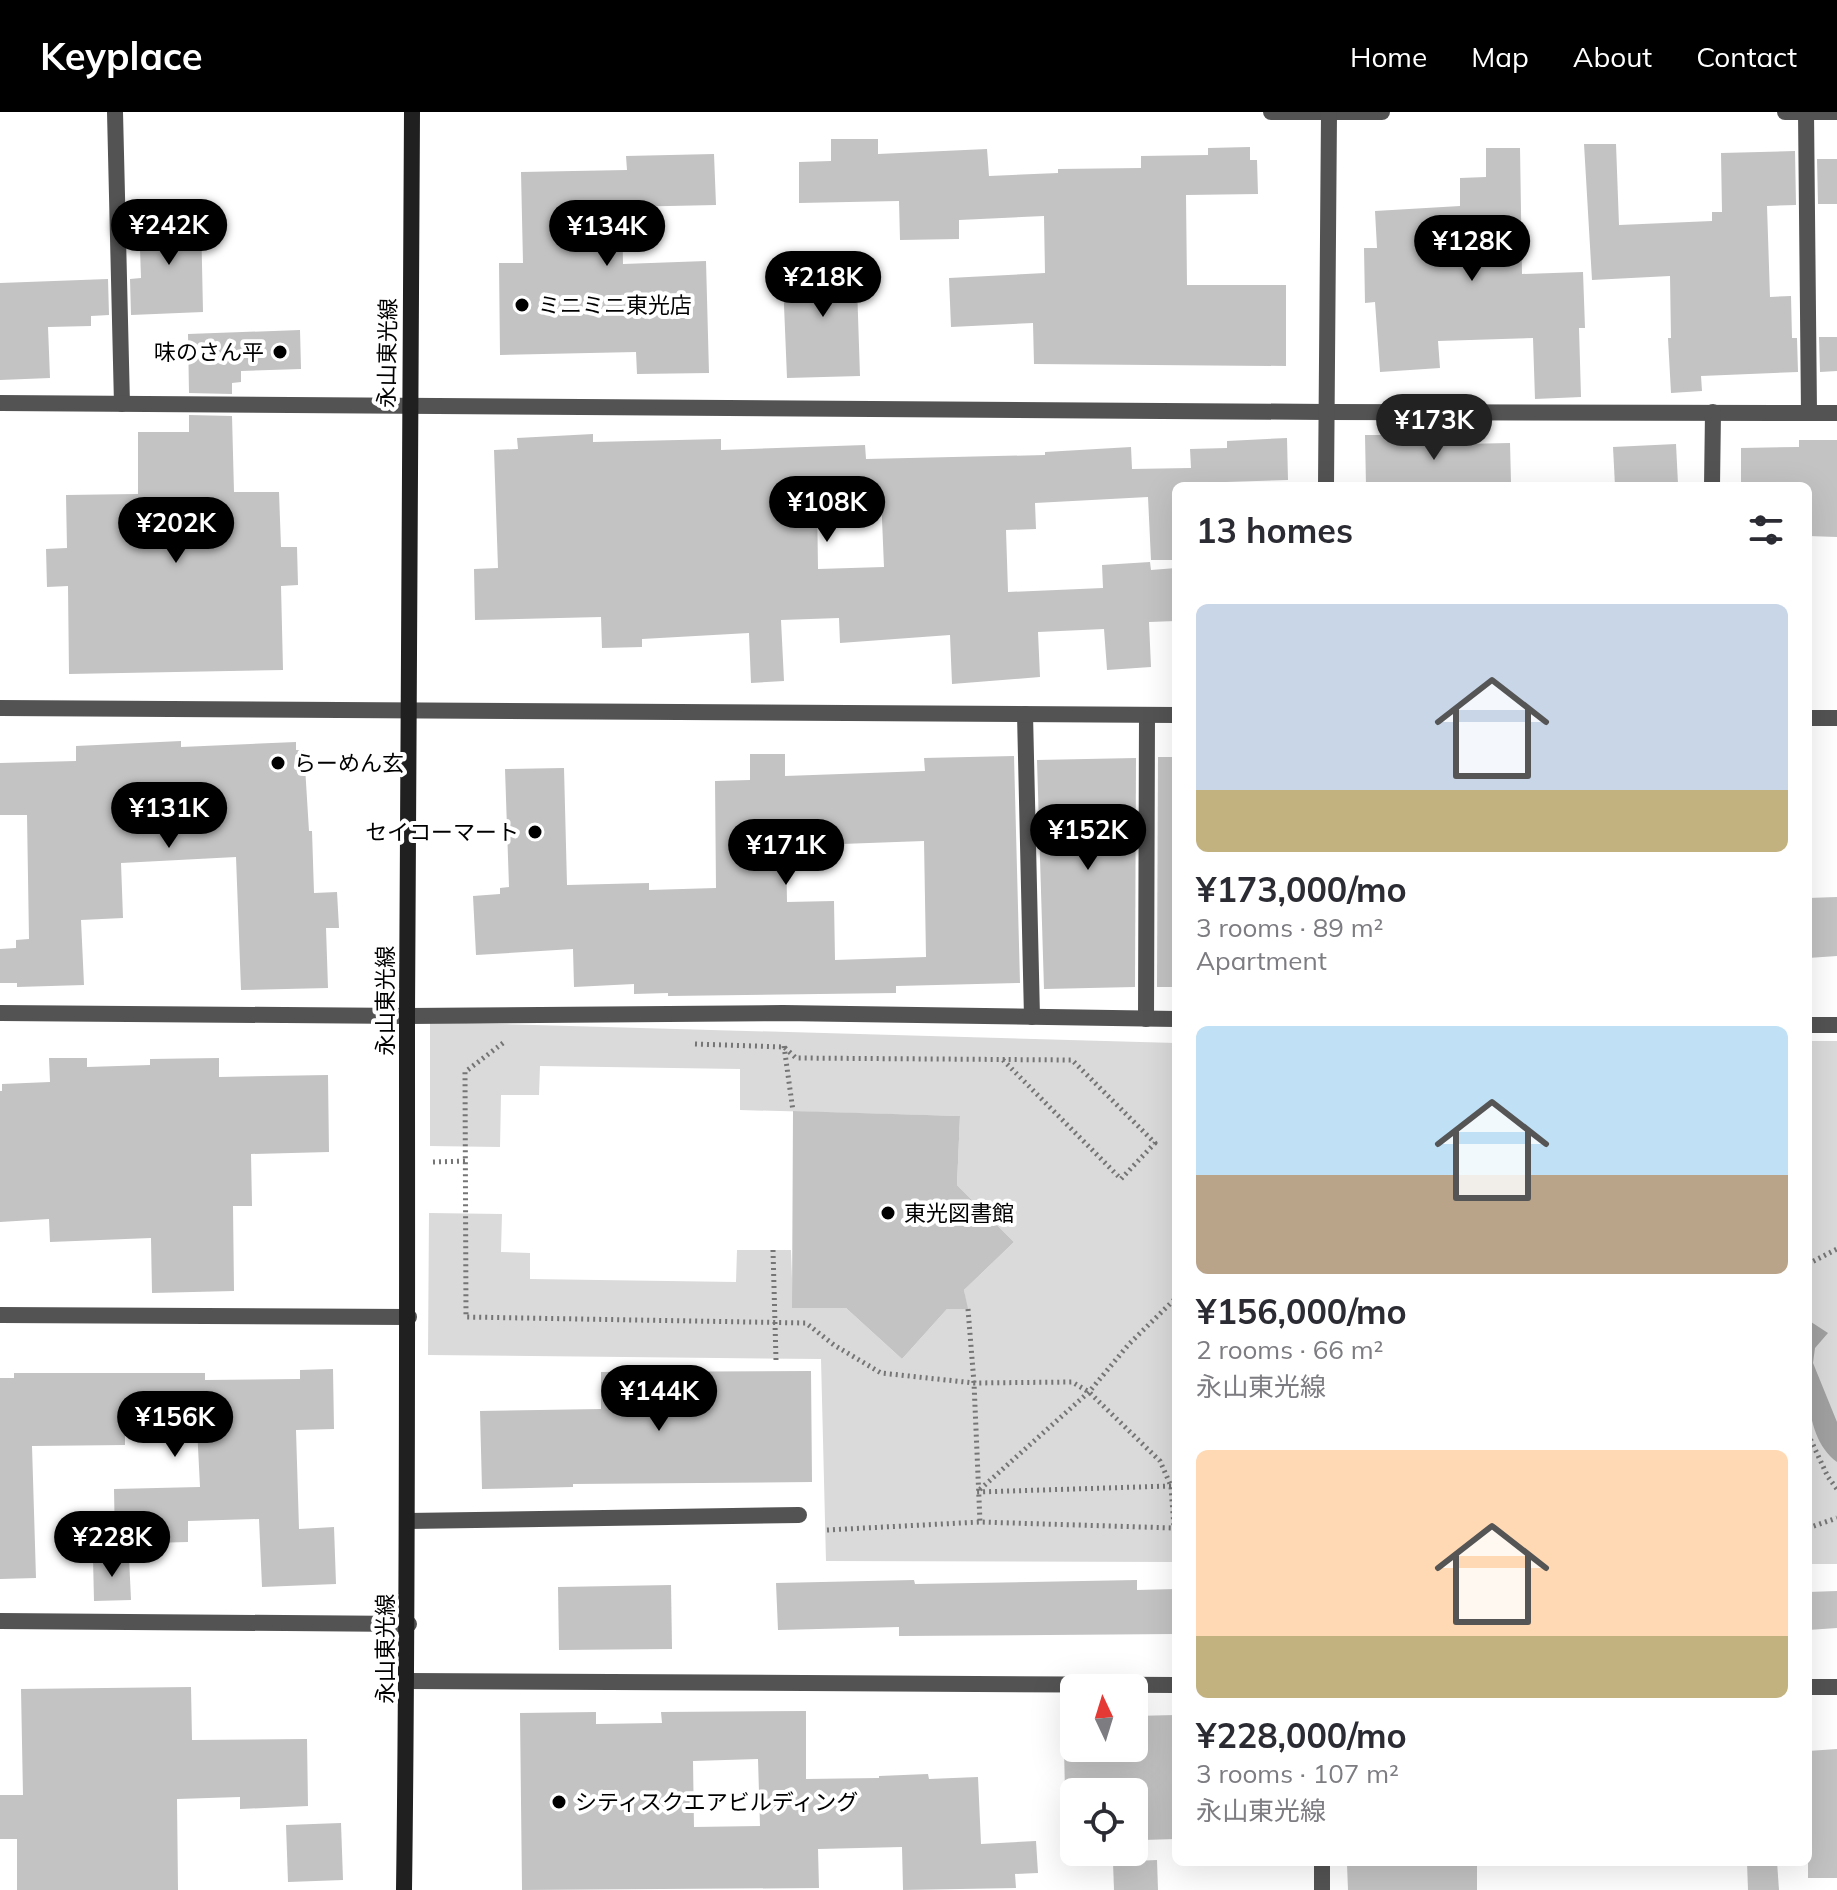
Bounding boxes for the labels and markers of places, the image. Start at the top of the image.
pin: ¥242K [113,199,225,267]
pin: ¥134K [551,200,663,268]
pin: ¥128K [1416,215,1528,283]
pin: ¥218K [767,251,879,319]
place label: ミニミニ東光店 [538,291,692,319]
marker: ミニミニ東光店 [513,296,531,314]
place label: 味のさん平 [154,338,264,366]
marker: 味のさん平 [271,343,289,361]
pin: ¥173K [1378,394,1490,462]
pin: ¥108K [771,476,883,544]
pin: ¥202K [120,497,232,565]
place label: らーめん玄 [294,749,404,777]
marker: らーめん玄 [269,754,287,772]
pin: ¥131K [113,782,225,850]
pin: ¥152K [1032,804,1144,872]
place label: セイコーマート [365,818,519,846]
pin: ¥171K [730,819,842,887]
marker: セイコーマート [526,823,544,841]
place label: 東光図書館 [904,1199,1014,1227]
marker: 東光図書館 [879,1204,897,1222]
pin: ¥144K [603,1365,715,1433]
pin: ¥156K [119,1391,231,1459]
pin: ¥228K [56,1511,168,1579]
place label: シティスクエアビルディング [575,1788,858,1816]
marker: シティスクエアビルディング [550,1793,568,1811]

